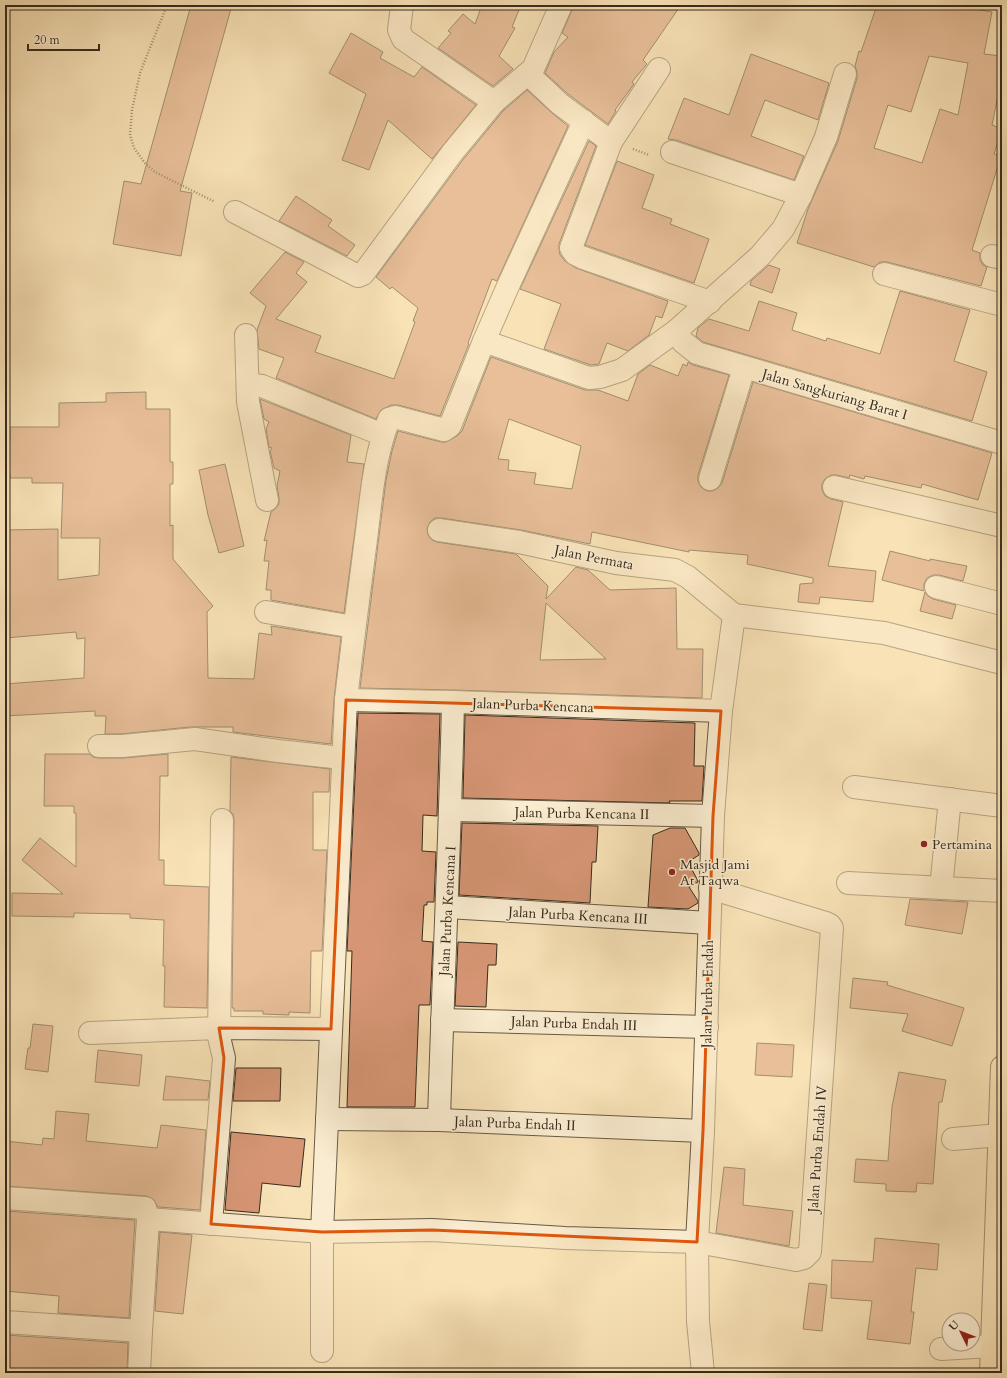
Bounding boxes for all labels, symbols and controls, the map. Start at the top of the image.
scale bar [28,26,99,52]
text: 20 m [34,32,61,48]
street label: Jalan Sangkuriang Barat I [758,364,910,424]
street label: Jalan Permata [551,540,635,574]
street label: Jalan Purba Kencana [470,694,594,717]
street label: Jalan Purba Kencana II [512,803,650,824]
place label: Pertamina [932,835,992,854]
marker: Pertamina [919,839,929,849]
street label: Jalan Purba Kencana I [435,845,460,979]
place label: Masjid Jami At Taqwa [680,855,750,890]
marker: Masjid Jami At Taqwa [667,867,677,877]
street label: Jalan Purba Kencana III [506,902,648,929]
street label: Jalan Purba Endah [697,939,718,1050]
street label: Jalan Purba Endah III [508,1012,638,1035]
street label: Jalan Purba Endah IV [803,1084,831,1215]
street label: Jalan Purba Endah II [452,1112,576,1135]
north arrow [941,1312,981,1352]
text: U [946,1317,963,1334]

